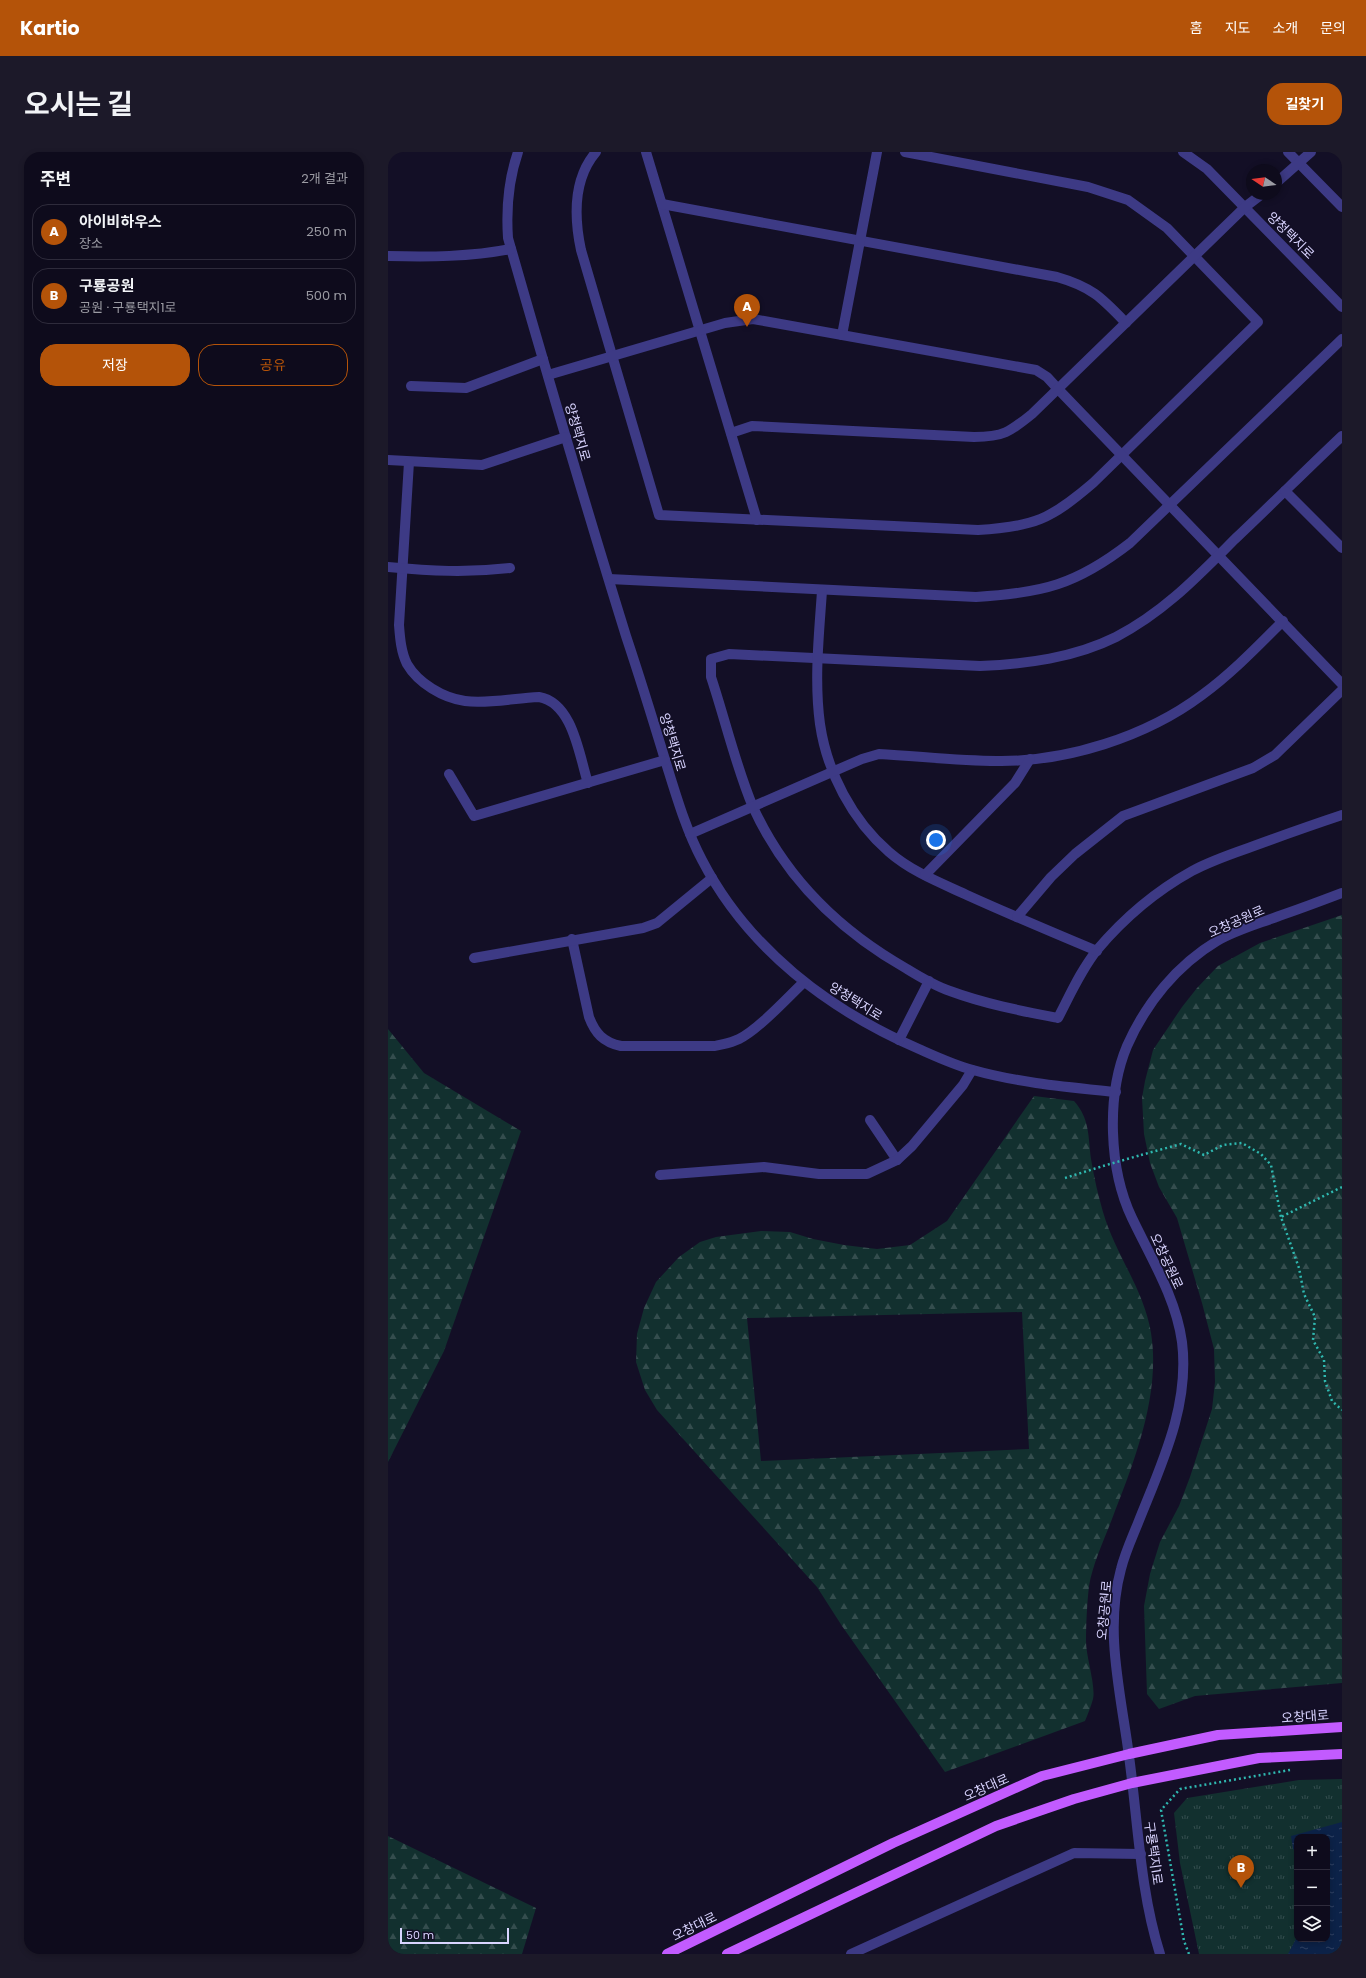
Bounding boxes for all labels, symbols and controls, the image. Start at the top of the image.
text: Kartio [20,15,80,42]
text: 홈 [1190,18,1203,38]
text: 지도 [1225,18,1250,38]
text: 소개 [1272,18,1298,38]
text: 문의 [1320,18,1346,38]
button: 길찾기 [1267,83,1342,125]
text: 오시는 길 [24,85,133,124]
north arrow [1246,164,1282,200]
text: 주변 [40,167,71,191]
text: 2개 결과 [301,169,348,188]
street label: 양청택지로 [1263,207,1319,263]
text: 아이비하우스 [79,211,162,232]
text: A [49,222,59,241]
text: 250 m [306,222,347,241]
text: 장소 [79,234,103,253]
text: 구룡공원 [79,275,134,296]
text: B [50,286,58,305]
text: 500 m [306,286,347,305]
pin: A [734,294,760,327]
text: 공원 · 구룡택지1로 [79,298,177,317]
button: 저장 [40,344,190,386]
button: 공유 [198,344,348,386]
street label: 양청택지로 [560,401,595,464]
street label: 양청택지로 [655,711,690,774]
your location [926,830,946,850]
street label: 오창공원로 [1205,901,1267,942]
street label: 양청택지로 [825,978,886,1025]
street label: 오창공원로 [1145,1230,1188,1292]
street label: 오창공원로 [1092,1579,1117,1641]
street label: 오창대로 [1281,1705,1330,1728]
street label: 오창대로 [960,1769,1012,1806]
street label: 구룡택지1로 [1140,1820,1167,1886]
map controls [1294,1834,1330,1942]
button: + [1294,1834,1330,1870]
pin: B [1228,1855,1254,1888]
button: − [1294,1870,1330,1906]
button: layers [1294,1906,1330,1942]
street label: 오창대로 [669,1907,720,1945]
scale bar [400,1926,509,1945]
text: 50 m [406,1927,434,1943]

